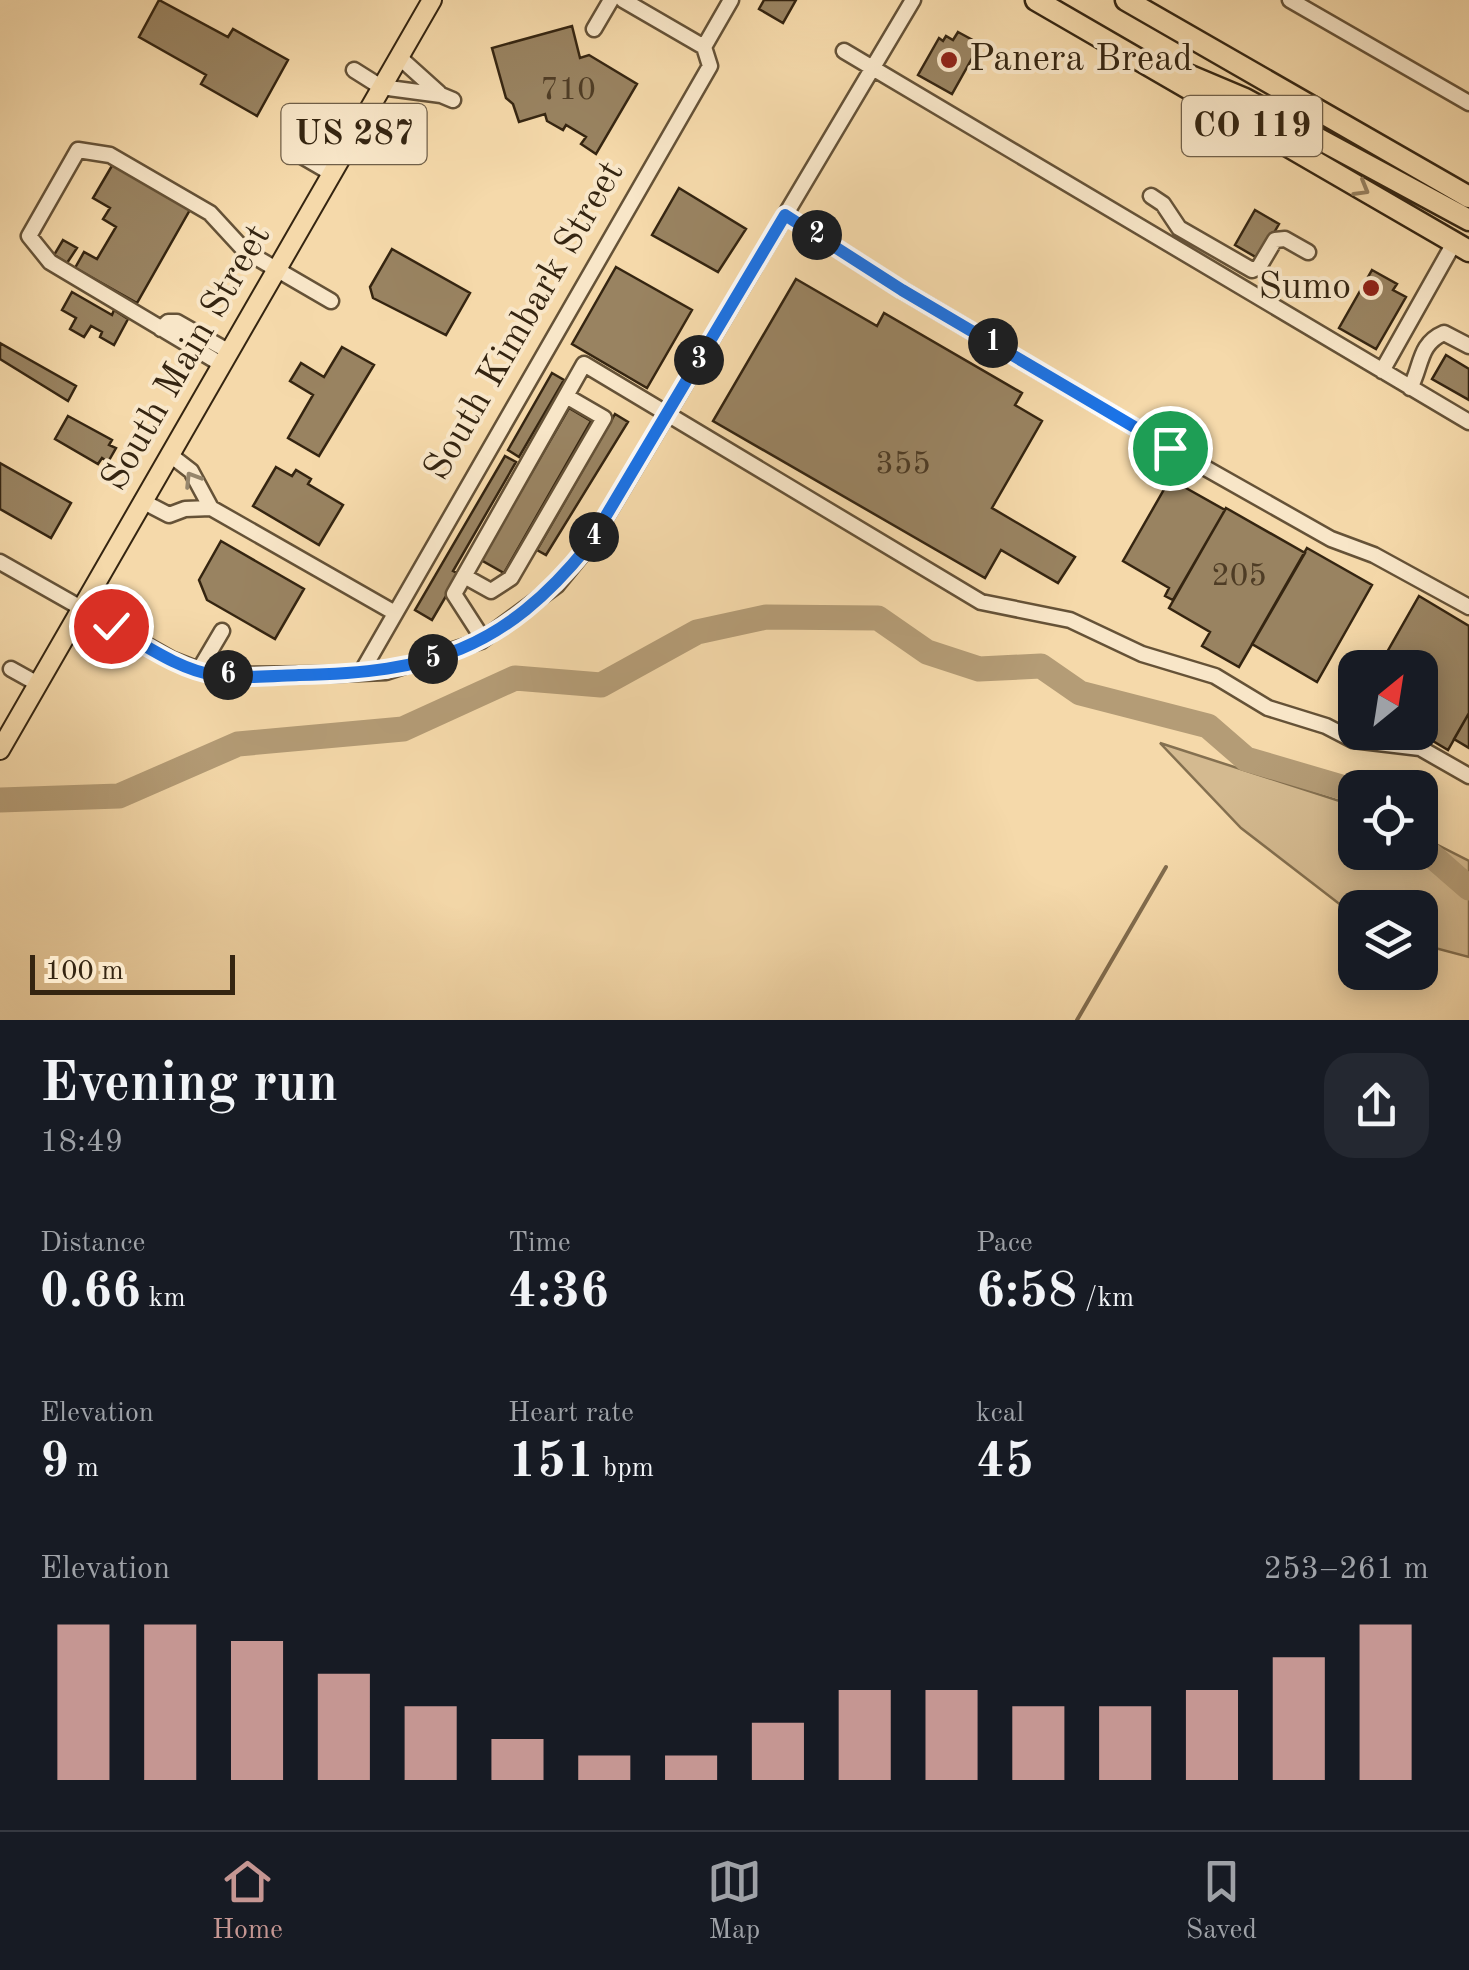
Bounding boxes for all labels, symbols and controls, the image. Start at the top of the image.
place label: Panera Bread [969,41,1193,79]
marker: Panera Bread [938,49,960,71]
house number: 710 [540,75,596,107]
road number: CO 119 [1182,96,1322,156]
road number: US 287 [282,104,426,164]
street label: South Kimbark Street [418,155,632,487]
one-way arrow [1352,177,1370,197]
pin: 2 [792,210,842,260]
street label: South Main Street [96,219,278,497]
text: 2 [809,221,825,249]
place label: Sumo [1258,269,1351,307]
marker: Sumo [1360,277,1382,299]
pin: 1 [968,318,1018,368]
text: 1 [985,329,1001,357]
pin: 3 [674,335,724,385]
text: 3 [691,346,707,374]
pin [1128,406,1213,491]
icon: arrive [1143,421,1198,476]
house number: 355 [875,449,931,481]
one-way arrow [185,472,204,490]
pin: 4 [569,512,619,562]
text: 4 [586,523,602,551]
house number: 205 [1211,561,1267,593]
pin [69,584,154,669]
icon: check [84,599,139,654]
pin: 5 [408,634,458,684]
text: 5 [425,645,441,673]
pin: 6 [203,650,253,700]
north arrow [1338,650,1438,750]
map controls [1338,650,1438,990]
text: 6 [220,661,236,689]
button: locate [1338,770,1438,870]
button: layers [1338,890,1438,990]
scale bar [30,950,235,994]
text: 100 m [45,958,124,986]
button: share [1324,1053,1429,1158]
text: Evening run [40,1058,338,1113]
text: 18:49 [40,1127,123,1159]
text: Distance [40,1230,145,1258]
text: Time [508,1230,571,1258]
text: Pace [976,1230,1033,1258]
text: 0.66 [40,1268,141,1318]
text: 4:36 [508,1268,609,1318]
text: 6:58 [976,1268,1077,1318]
text: km [141,1285,186,1313]
text: /km [1077,1285,1134,1313]
text: Elevation [40,1400,154,1428]
text: Heart rate [508,1400,634,1428]
text: kcal [976,1400,1024,1428]
text: 9 [40,1438,69,1488]
text: 151 [508,1438,595,1488]
text: 45 [976,1438,1034,1488]
text: m [69,1455,99,1483]
text: bpm [595,1455,654,1483]
text: Elevation [40,1554,170,1586]
text: 253–261 m [1263,1554,1429,1586]
tab: Home [212,1854,283,1949]
tab: Map [707,1854,762,1949]
tab: Saved [1186,1854,1257,1949]

